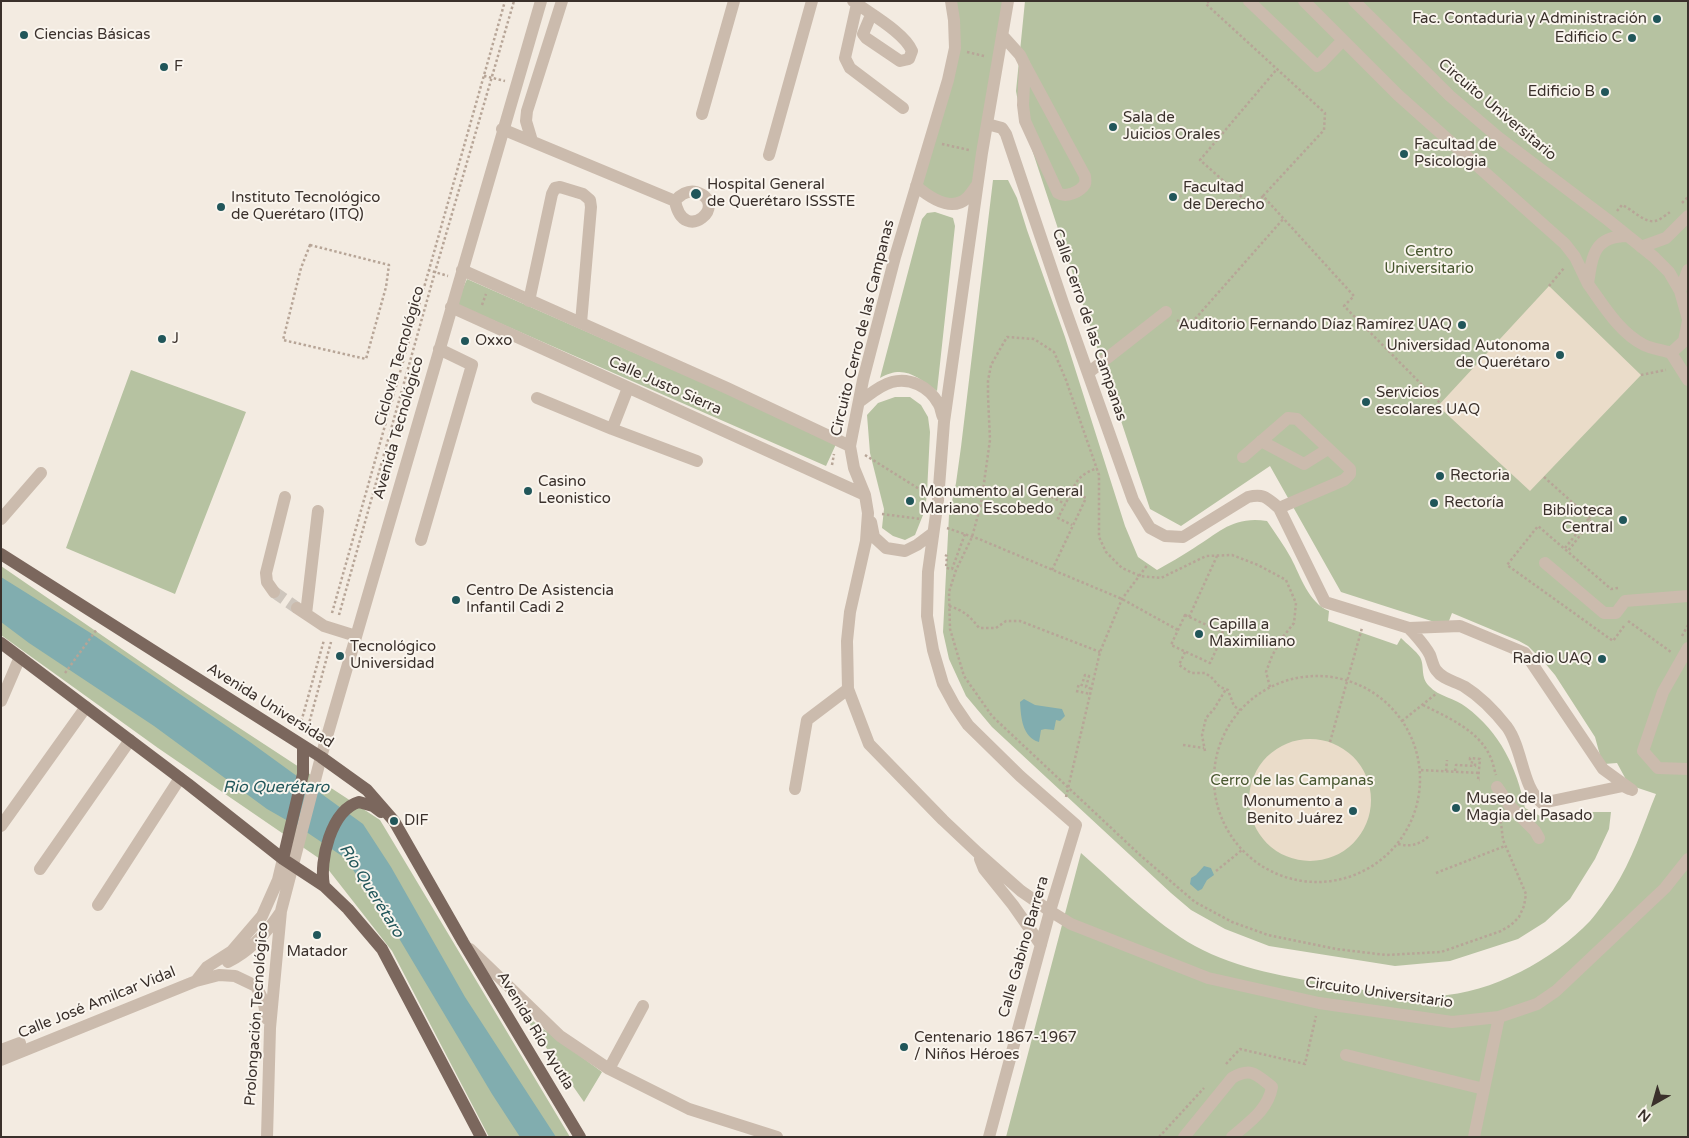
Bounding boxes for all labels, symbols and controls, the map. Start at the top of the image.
place label: Fac. Contaduria y Administración [1412,10,1647,28]
marker: Fac. Contaduria y Administración [1651,13,1663,25]
place label: Ciencias Básicas [34,26,150,44]
marker: Ciencias Básicas [18,29,30,41]
place label: Edificio C [1555,29,1622,47]
marker: Edificio C [1626,32,1638,44]
street label: Circuito Universitario [1434,55,1560,165]
place label: F [174,58,183,76]
marker: F [158,61,170,73]
place label: Edificio B [1528,83,1595,101]
marker: Edificio B [1599,86,1611,98]
place label: Sala de Juicios Orales [1123,109,1220,144]
marker: Sala de Juicios Orales [1107,121,1119,133]
place label: Facultad de Psicologia [1414,136,1497,171]
marker: Facultad de Psicologia [1398,148,1410,160]
place label: Hospital General de Querétaro ISSSTE [707,176,855,211]
place label: Facultad de Derecho [1183,179,1265,214]
marker: Hospital General de Querétaro ISSSTE [689,187,703,201]
place label: Instituto Tecnológico de Querétaro (ITQ) [231,189,380,224]
marker: Facultad de Derecho [1167,191,1179,203]
marker: Instituto Tecnológico de Querétaro (ITQ) [215,201,227,213]
street label: Circuito Cerro de las Campanas [827,218,899,438]
street label: Calle Cerro de las Campanas [1048,227,1130,423]
park label: Centro Universitario [1384,243,1474,278]
street label: Ciclovía Tecnológico [371,284,429,428]
place label: Auditorio Fernando Díaz Ramírez UAQ [1179,316,1452,334]
marker: Auditorio Fernando Díaz Ramírez UAQ [1456,319,1468,331]
place label: J [172,330,179,348]
place label: Oxxo [475,332,512,350]
marker: J [156,333,168,345]
marker: Oxxo [459,335,471,347]
place label: Universidad Autonoma de Querétaro [1386,337,1550,372]
marker: Universidad Autonoma de Querétaro [1554,349,1566,361]
street label: Calle Justo Sierra [606,353,724,419]
street label: Avenida Tecnológico [370,355,428,501]
place label: Servicios escolares UAQ [1376,384,1480,419]
marker: Servicios escolares UAQ [1360,396,1372,408]
place label: Rectoria [1450,467,1510,485]
marker: Rectoria [1434,470,1446,482]
place label: Casino Leonistico [538,473,611,508]
place label: Monumento al General Mariano Escobedo [920,483,1083,518]
marker: Casino Leonistico [522,485,534,497]
place label: Rectoría [1444,494,1504,512]
marker: Monumento al General Mariano Escobedo [904,495,916,507]
marker: Rectoría [1428,497,1440,509]
place label: Biblioteca Central [1542,502,1613,537]
marker: Biblioteca Central [1617,514,1629,526]
place label: Centro De Asistencia Infantil Cadi 2 [466,582,614,617]
marker: Centro De Asistencia Infantil Cadi 2 [450,594,462,606]
place label: Capilla a Maximiliano [1209,616,1295,651]
marker: Capilla a Maximiliano [1193,628,1205,640]
place label: Tecnológico Universidad [350,638,436,673]
marker: Tecnológico Universidad [334,650,346,662]
place label: Radio UAQ [1512,650,1592,668]
marker: Radio UAQ [1596,653,1608,665]
street label: Avenida Universidad [203,660,337,752]
park label: Cerro de las Campanas [1210,772,1374,790]
water label: Rio Querétaro [223,778,329,798]
place label: Museo de la Magia del Pasado [1466,790,1592,825]
place label: Monumento a Benito Juárez [1243,793,1343,828]
marker: Museo de la Magia del Pasado [1450,802,1462,814]
marker: Monumento a Benito Juárez [1347,805,1359,817]
place label: DIF [404,812,429,830]
marker: DIF [388,815,400,827]
water label: Río Querétaro [335,841,407,941]
street label: Calle Gabino Barrera [995,874,1053,1020]
street label: Prolongación Tecnológico [242,921,272,1107]
marker: Matador [311,929,323,941]
place label: Matador [286,943,348,961]
street label: Calle José Amilcar Vidal [16,963,178,1043]
street label: Avenida Río Ayutla [493,969,577,1093]
street label: Circuito Universitario [1304,974,1454,1012]
place label: Centenario 1867-1967 / Niños Héroes [914,1029,1077,1064]
marker: Centenario 1867-1967 / Niños Héroes [898,1041,910,1053]
north arrow [1629,1078,1679,1128]
text: N [1635,1105,1654,1125]

